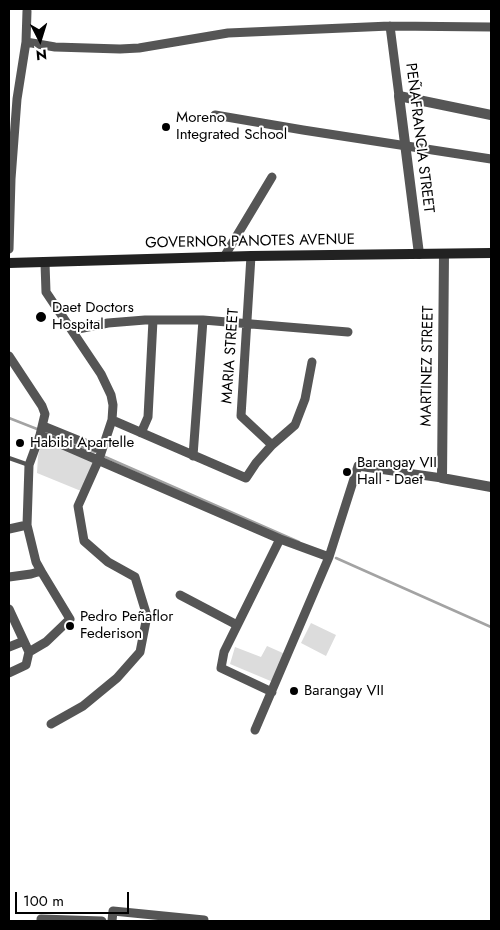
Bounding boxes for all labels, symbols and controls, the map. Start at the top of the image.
north arrow [15,15,65,65]
text: N [35,44,48,65]
street label: PEÑAFRANCIA STREET [401,62,437,214]
place label: Moreno Integrated School [176,109,287,144]
marker: Moreno Integrated School [160,121,172,133]
street label: GOVERNOR PANOTES AVENUE [145,231,355,253]
place label: Daet Doctors Hospital [52,299,134,334]
street label: MARTINEZ STREET [418,305,438,427]
street label: MARIA STREET [219,308,243,404]
marker: Daet Doctors Hospital [34,310,48,324]
place label: Habibi Apartelle [30,434,134,452]
marker: Habibi Apartelle [14,437,26,449]
place label: Barangay VII Hall - Daet [357,454,437,489]
marker: Barangay VII Hall - Daet [341,466,353,478]
place label: Pedro Peñaflor Federison [80,608,173,643]
marker: Pedro Peñaflor Federison [64,620,76,632]
place label: Barangay VII [304,682,384,700]
marker: Barangay VII [288,685,300,697]
scale bar [18,882,131,914]
text: 100 m [23,890,64,912]

